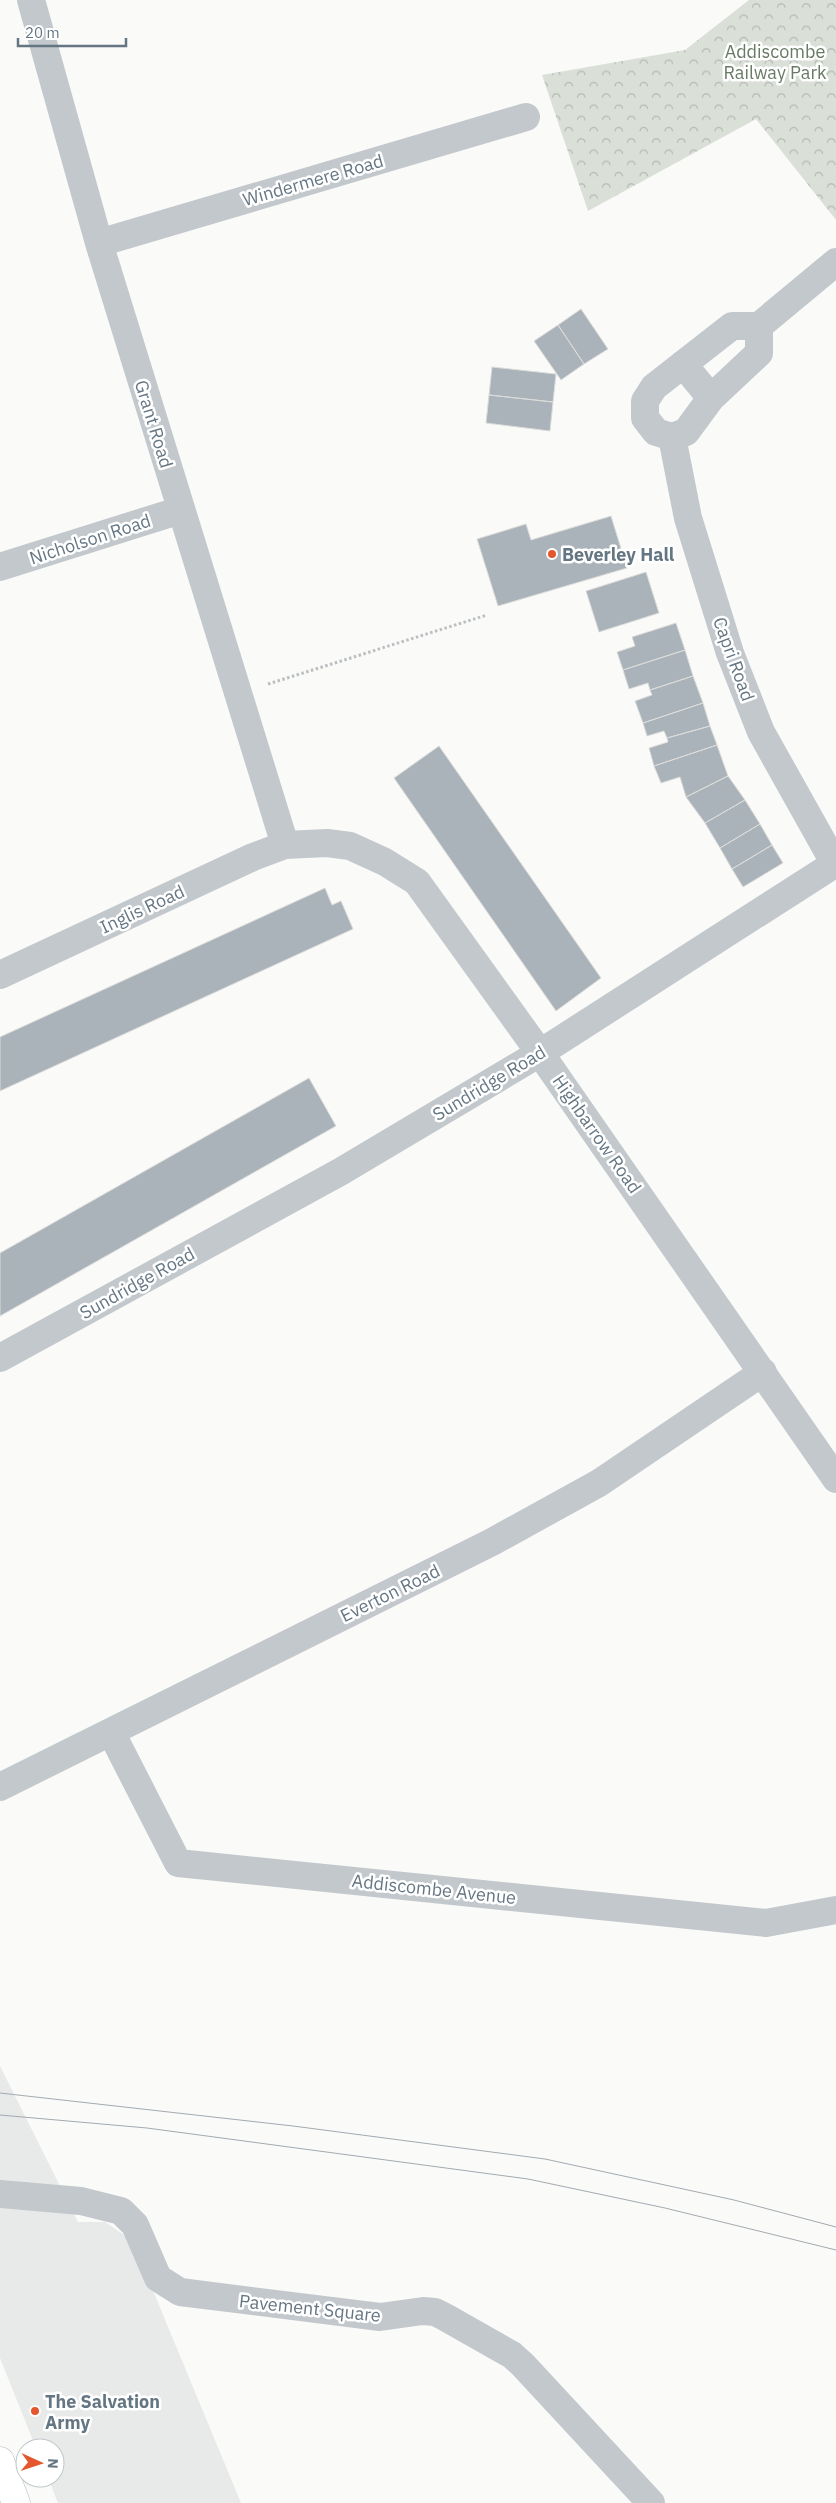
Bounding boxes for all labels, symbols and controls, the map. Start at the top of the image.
scale bar [18,15,125,47]
text: 20 m [25,23,60,42]
park label: Addiscombe Railway Park [723,40,827,84]
street label: Windermere Road [240,149,386,211]
street label: Grant Road [130,377,178,471]
street label: Nicholson Road [26,509,154,569]
place label: Beverley Hall [562,543,675,566]
marker: Beverley Hall [546,548,558,560]
street label: Capri Road [708,614,760,704]
street label: Inglis Road [96,879,188,939]
street label: Sundridge Road [428,1040,550,1126]
street label: Highbarrow Road [548,1070,646,1198]
street label: Sundridge Road [76,1242,198,1324]
street label: Everton Road [336,1559,444,1627]
street label: Addiscombe Avenue [351,1869,517,1909]
street label: Pavement Square [238,2289,382,2327]
place label: The Salvation Army [45,2390,160,2434]
marker: The Salvation Army [29,2405,41,2417]
north arrow [15,2438,65,2488]
text: N [44,2458,62,2469]

